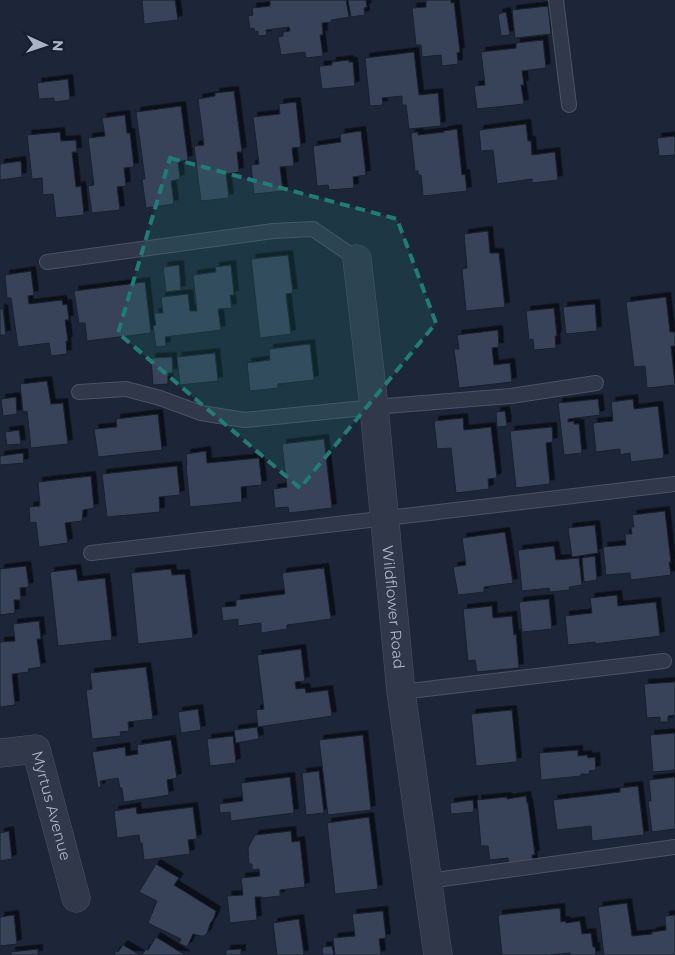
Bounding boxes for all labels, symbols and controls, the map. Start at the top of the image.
north arrow [20,20,70,70]
text: N [49,40,67,52]
street label: Wildflower Road [378,544,409,670]
street label: Myrtus Avenue [28,749,76,863]

